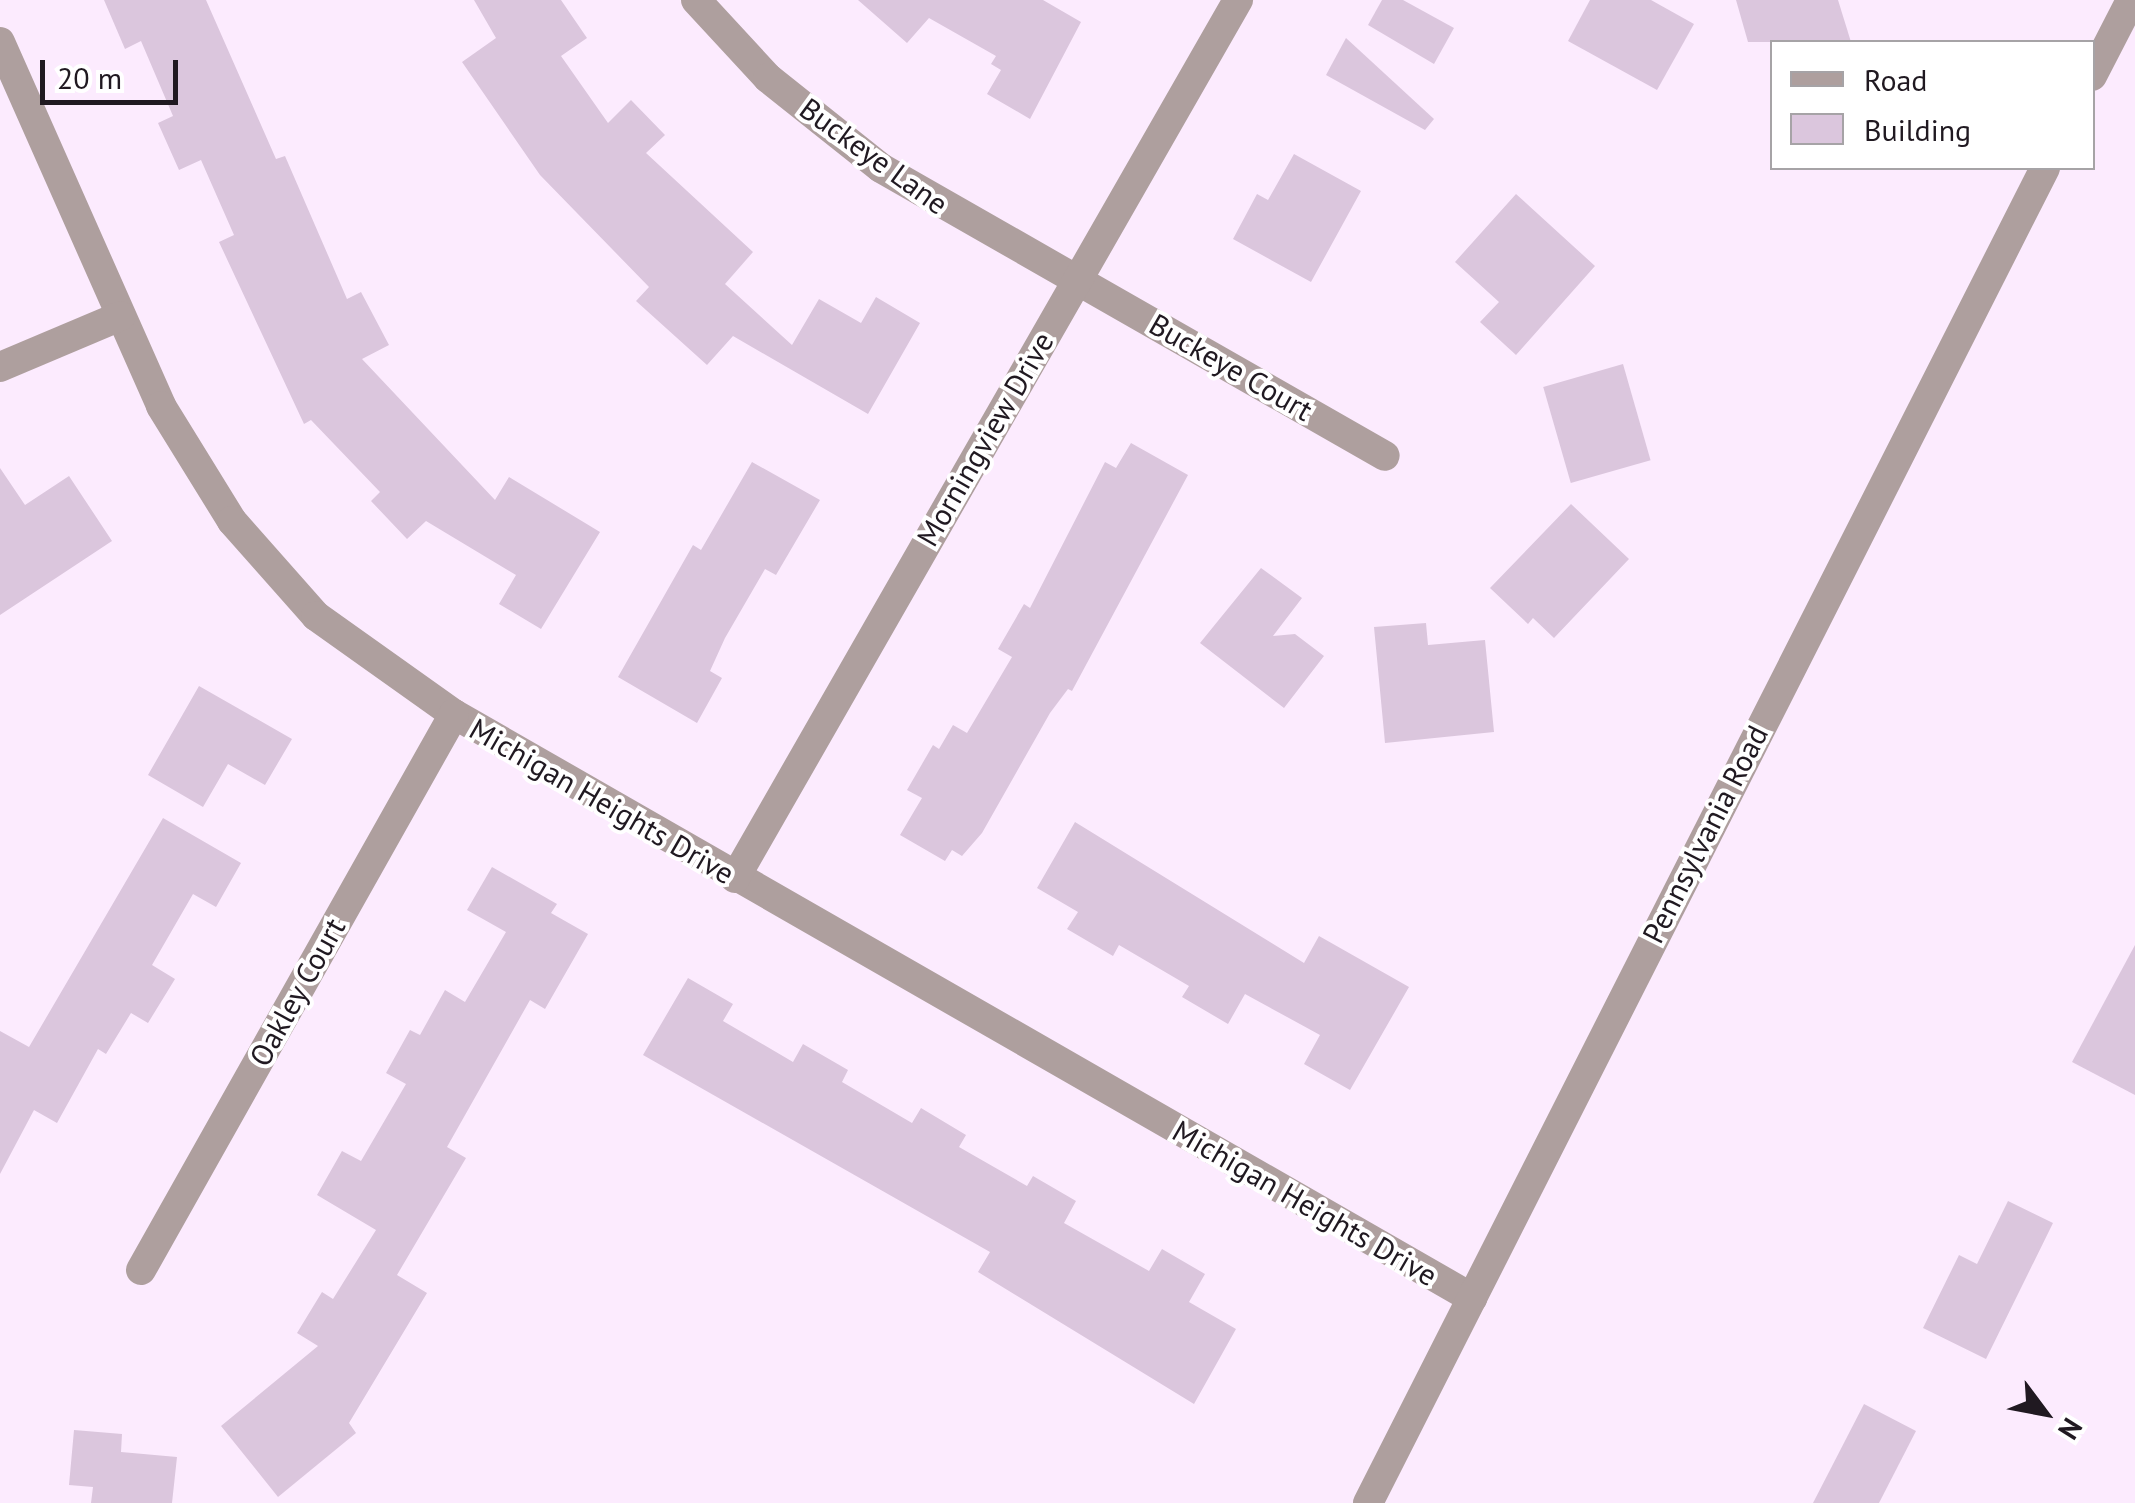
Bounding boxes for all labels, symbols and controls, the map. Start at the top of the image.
scale bar [45,40,182,102]
legend [1770,40,2095,170]
text: 20 m [57,58,122,97]
text: Road [1864,60,1928,99]
street label: Buckeye Lane [793,90,955,222]
text: Building [1864,110,1971,149]
street label: Buckeye Court [1143,306,1319,428]
street label: Morningview Drive [909,325,1061,553]
street label: Michigan Heights Drive [463,711,741,891]
street label: Pennsylvania Road [1635,719,1775,949]
street label: Oakley Court [241,911,353,1073]
street label: Michigan Heights Drive [1166,1113,1444,1293]
north arrow [1995,1363,2095,1463]
text: N [2050,1412,2091,1447]

